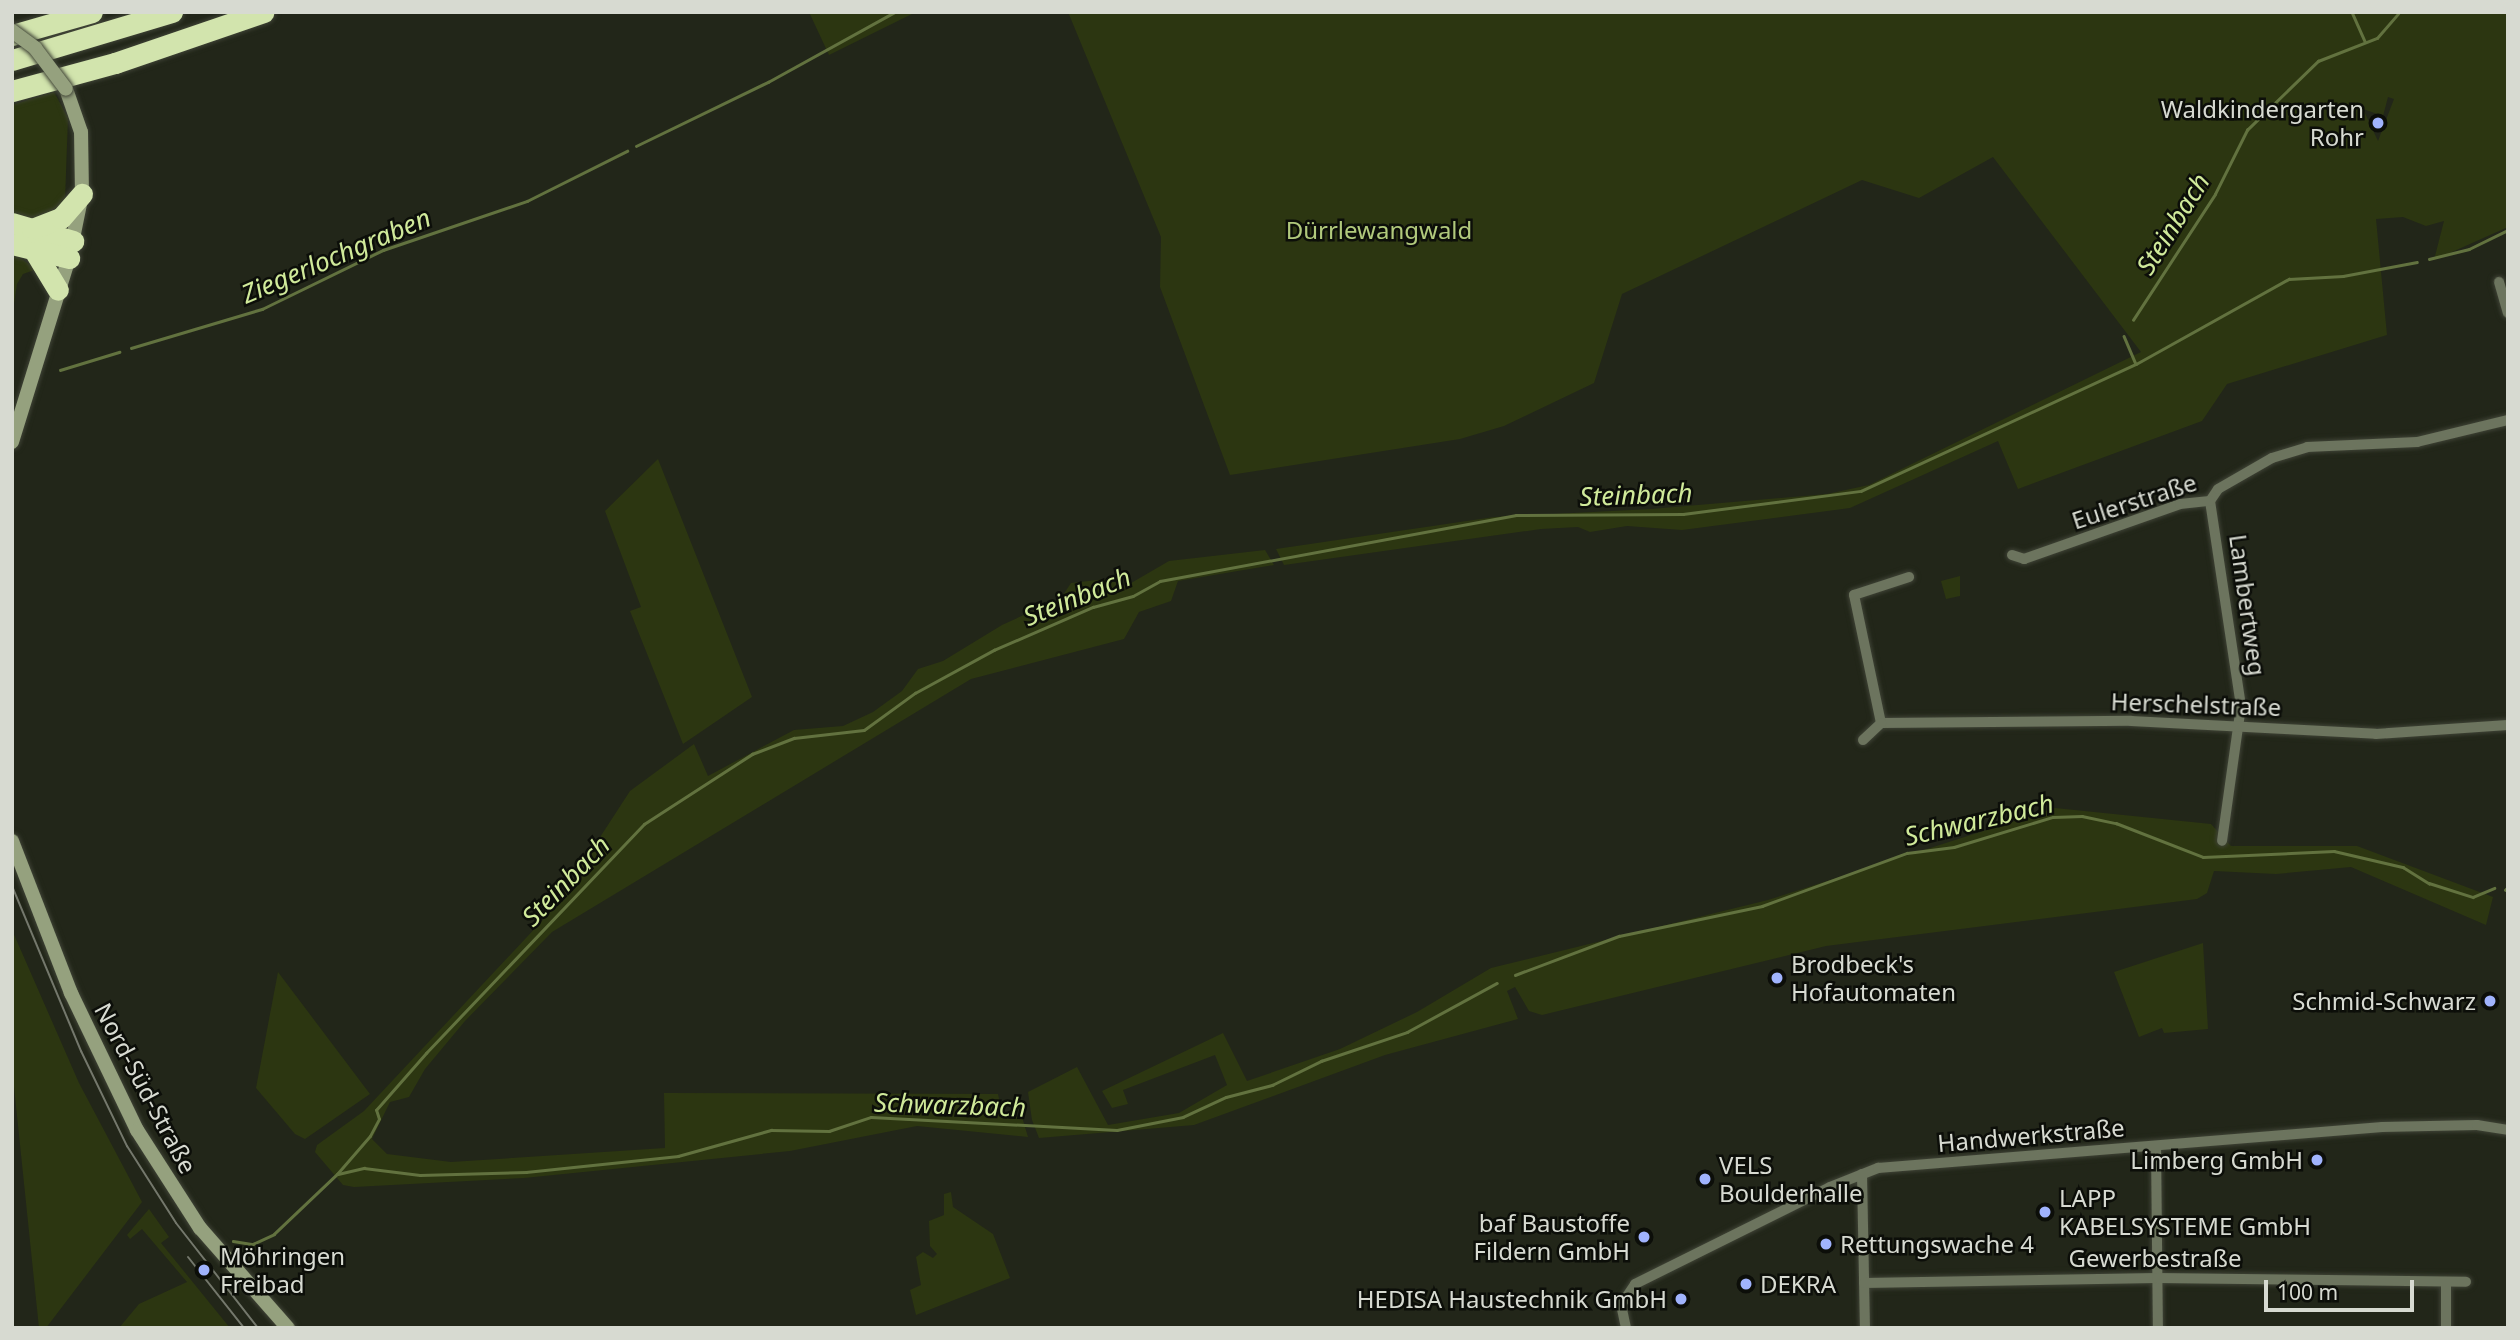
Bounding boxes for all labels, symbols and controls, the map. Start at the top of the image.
place label: Waldkindergarten Rohr [2161,95,2364,151]
marker: Waldkindergarten Rohr [2370,115,2386,131]
water label: Steinbach [2130,168,2216,280]
water label: Ziegerlochgraben [237,202,435,310]
park label: Dürrlewangwald [1286,216,1472,244]
street label: Eulerstraße [2068,467,2200,535]
water label: Steinbach [1579,477,1693,513]
street label: Lambertweg [2224,532,2272,678]
water label: Steinbach [1019,561,1135,633]
street label: Herschelstraße [2110,687,2282,721]
water label: Schwarzbach [1901,788,2057,852]
water label: Steinbach [515,829,617,933]
place label: Brodbeck's Hofautomaten [1791,950,1956,1006]
marker: Brodbeck's Hofautomaten [1769,970,1785,986]
place label: Schmid-Schwarz [2292,987,2476,1015]
marker: Schmid-Schwarz [2482,993,2498,1009]
street label: Nord-Süd-Straße [89,998,203,1178]
water label: Schwarzbach [873,1087,1027,1123]
street label: Handwerkstraße [1936,1112,2126,1158]
place label: Limberg GmbH [2130,1146,2303,1174]
place label: VELS Boulderhalle [1719,1151,1863,1207]
marker: Limberg GmbH [2309,1152,2325,1168]
marker: VELS Boulderhalle [1697,1171,1713,1187]
place label: LAPP KABELSYSTEME GmbH [2059,1184,2311,1240]
marker: LAPP KABELSYSTEME GmbH [2037,1204,2053,1220]
place label: baf Baustoffe Fildern GmbH [1473,1209,1630,1265]
marker: baf Baustoffe Fildern GmbH [1636,1229,1652,1245]
place label: Rettungswache 4 [1840,1230,2034,1258]
marker: Rettungswache 4 [1818,1236,1834,1252]
place label: Möhringen Freibad [220,1242,345,1298]
street label: Gewerbestraße [2069,1244,2241,1272]
marker: Möhringen Freibad [194,1260,214,1280]
scale bar [2268,1266,2418,1310]
place label: DEKRA [1760,1270,1836,1298]
marker: DEKRA [1738,1276,1754,1292]
text: 100 m [2277,1278,2338,1306]
place label: HEDISA Haustechnik GmbH [1357,1285,1667,1313]
marker: HEDISA Haustechnik GmbH [1673,1291,1689,1307]

